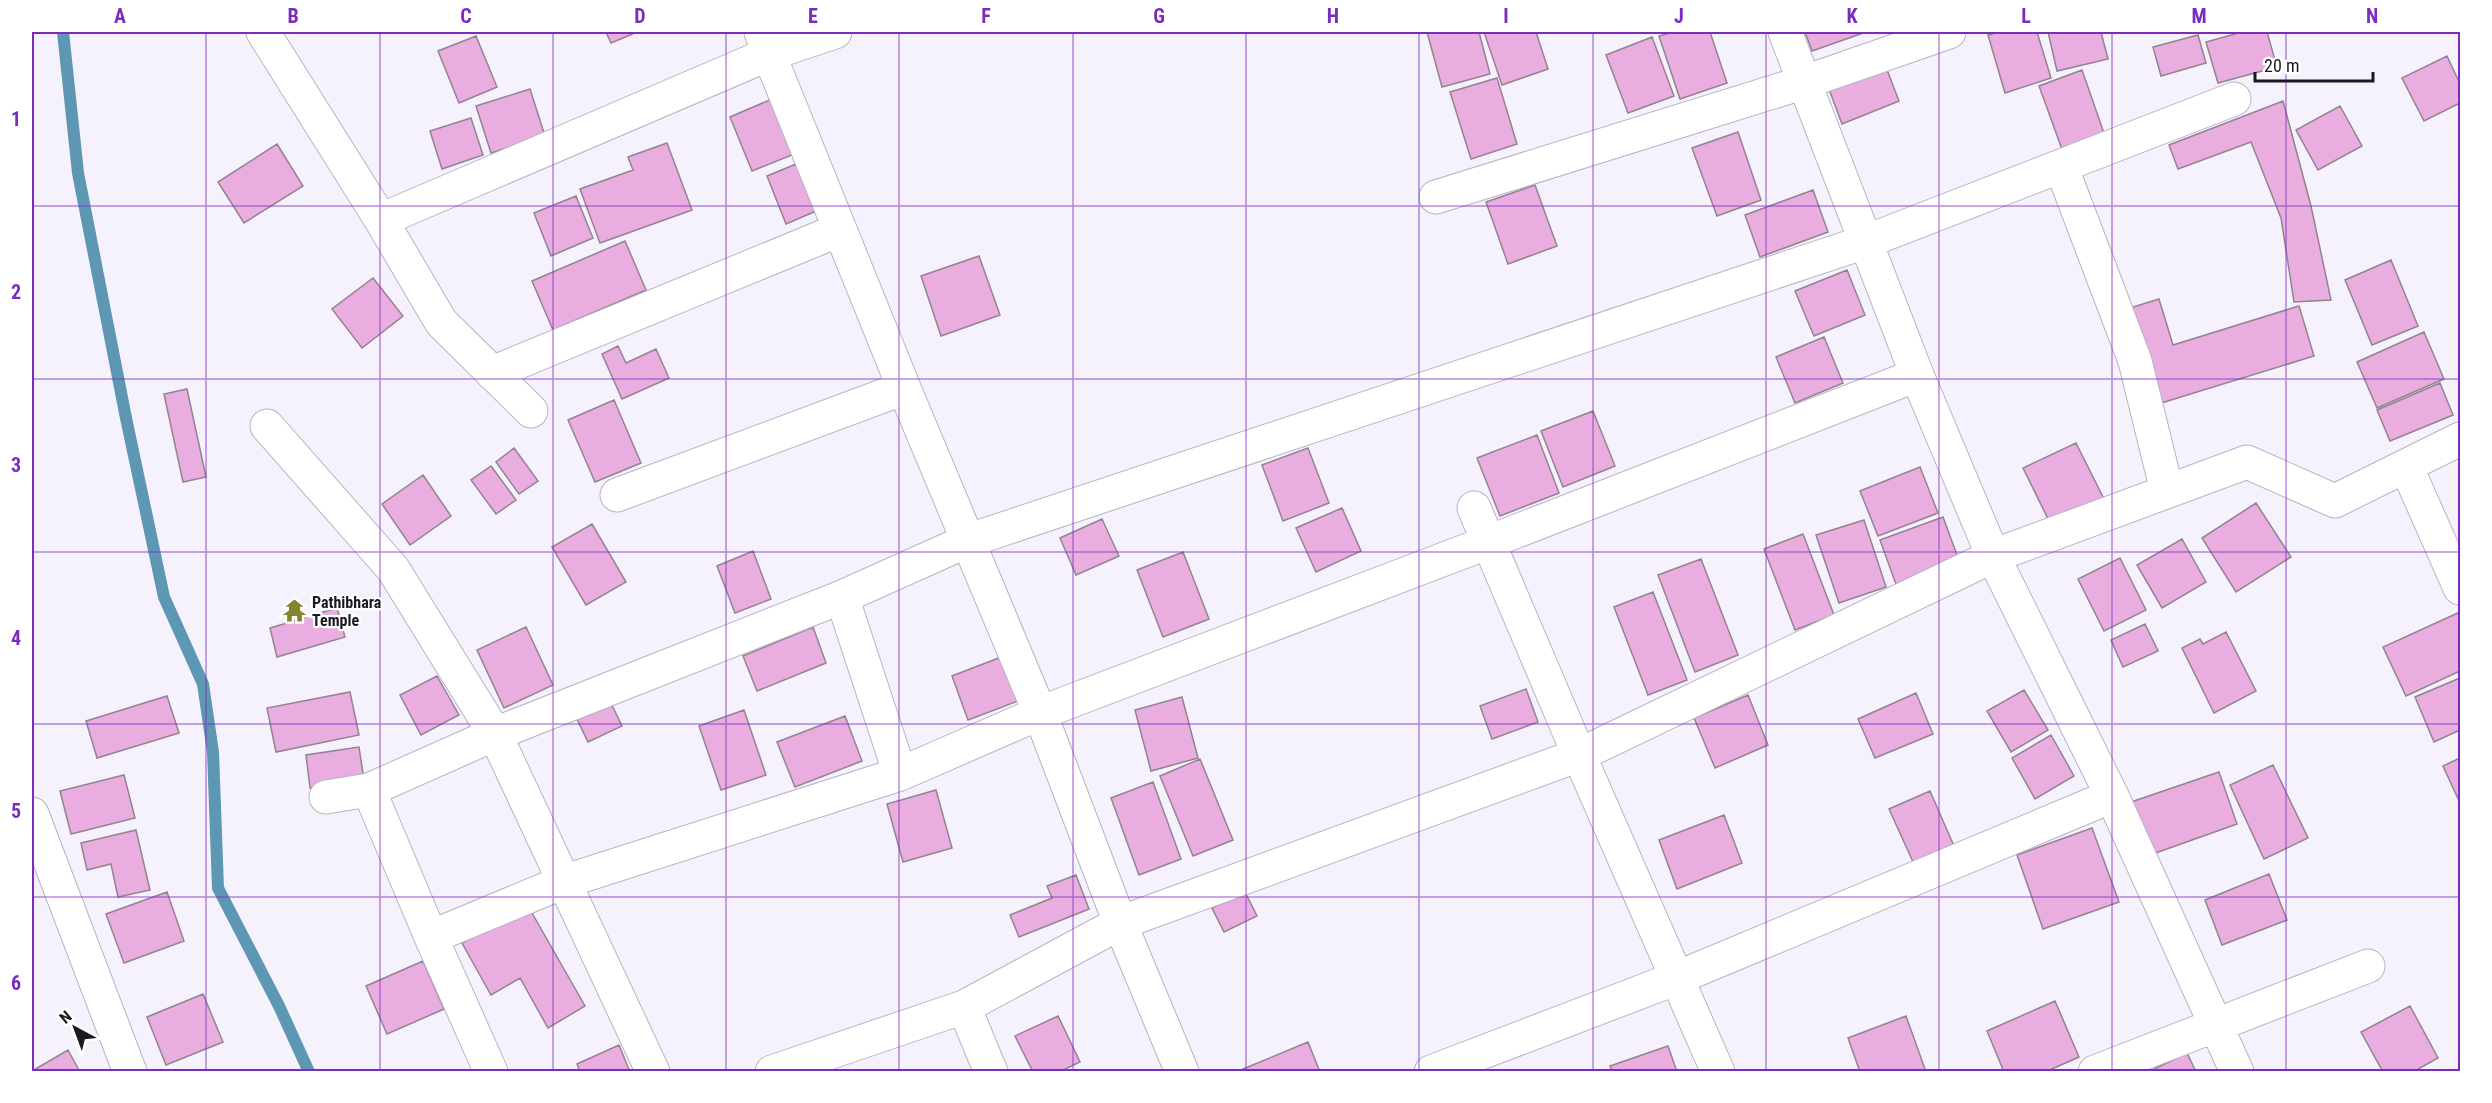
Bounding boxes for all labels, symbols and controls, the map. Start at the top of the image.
text: A [114,4,126,28]
text: B [287,4,299,28]
text: C [460,4,472,28]
text: D [634,4,646,28]
text: E [808,4,818,28]
text: F [981,4,991,28]
text: G [1153,4,1165,28]
text: H [1327,4,1339,28]
text: I [1503,4,1509,28]
text: J [1674,4,1684,28]
text: K [1846,4,1858,28]
text: L [2021,4,2031,28]
text: M [2191,4,2207,28]
text: N [2366,4,2378,28]
scale bar [2255,45,2374,83]
text: 20 m [2264,55,2299,76]
text: 1 [11,107,21,131]
text: 2 [11,280,21,304]
text: 3 [11,453,21,477]
place label: Pathibhara Temple [312,593,382,630]
temple icon: Pathibhara Temple [281,598,307,624]
text: 4 [11,626,21,650]
text: 5 [11,799,21,823]
text: 6 [11,971,21,995]
north arrow [45,998,105,1058]
text: N [56,1007,75,1027]

